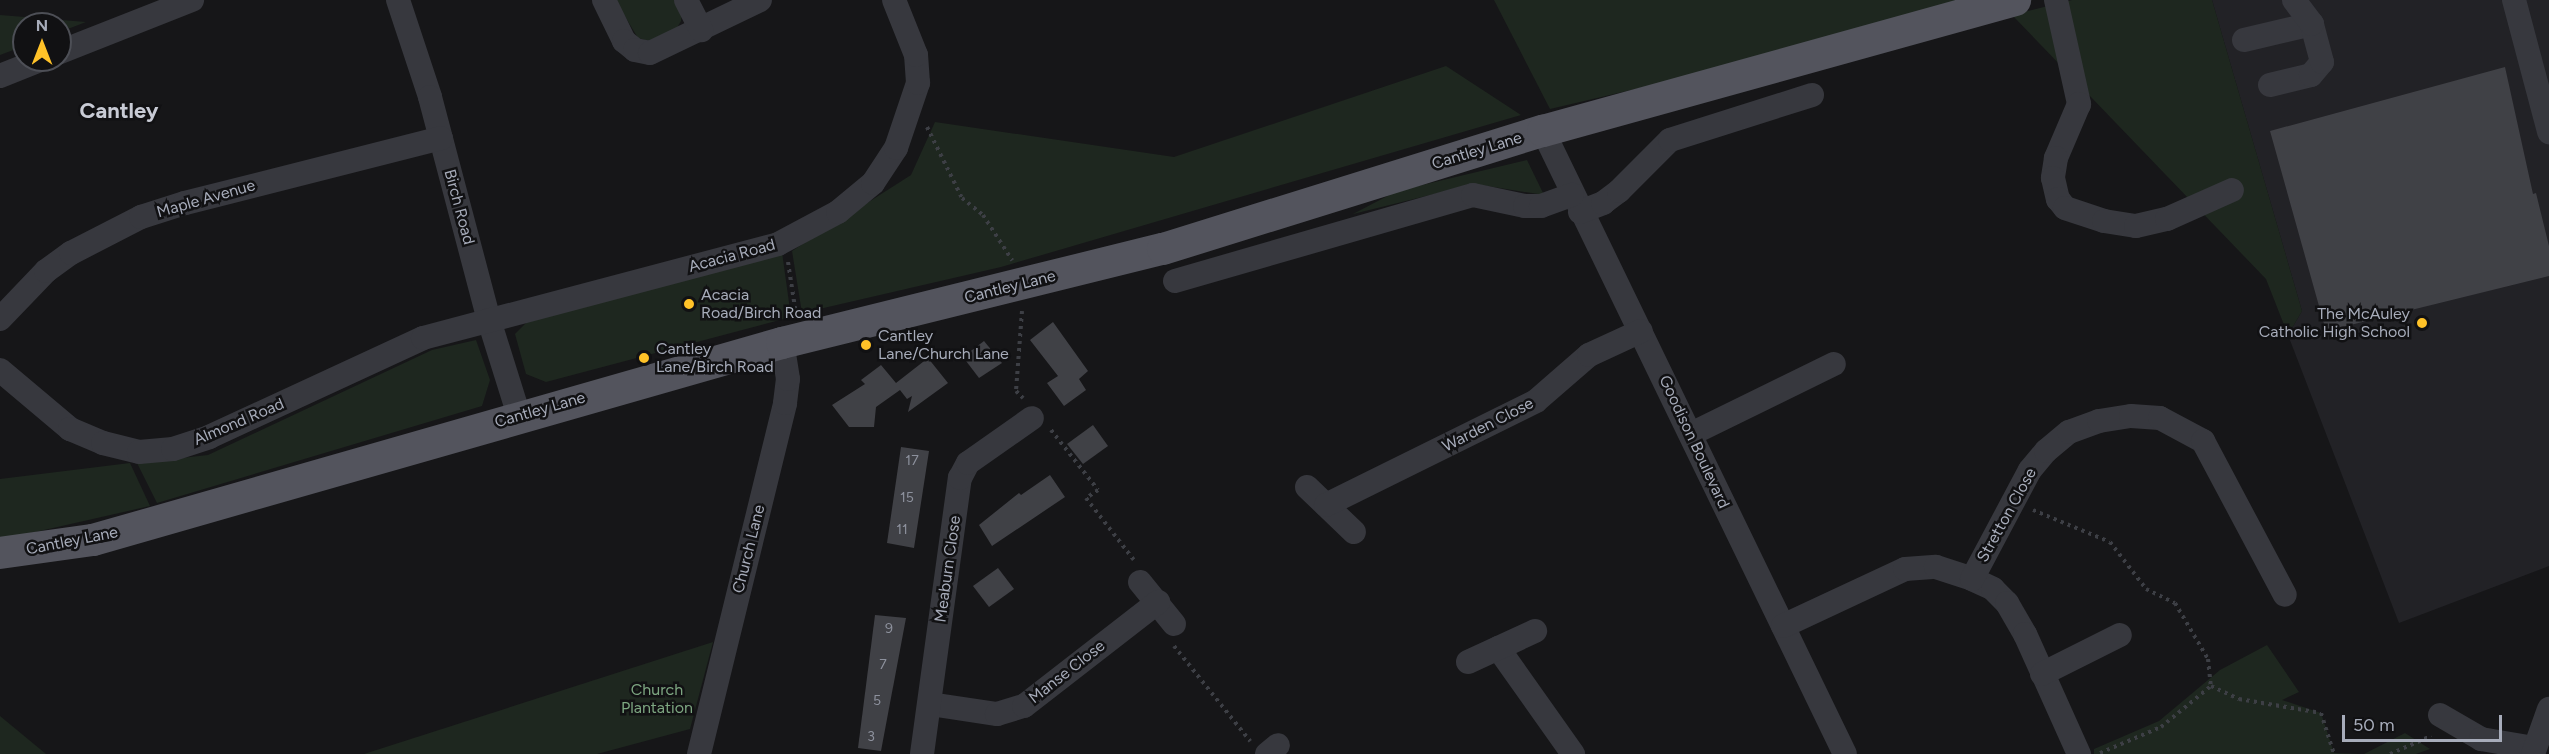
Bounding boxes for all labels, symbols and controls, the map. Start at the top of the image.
north arrow [12,12,72,72]
text: N [36,16,48,35]
district label: Cantley [80,98,158,124]
street label: Cantley Lane [1430,128,1524,174]
street label: Birch Road [440,167,478,247]
street label: Maple Avenue [155,176,257,222]
street label: Acacia Road [687,235,777,277]
street label: Cantley Lane [962,266,1058,308]
place label: Acacia Road/Birch Road [701,285,821,323]
marker: Acacia Road/Birch Road [682,297,696,311]
place label: The McAuley Catholic High School [2259,304,2410,342]
marker: The McAuley Catholic High School [2415,316,2429,330]
place label: Cantley Lane/Church Lane [878,326,1009,364]
marker: Cantley Lane/Church Lane [859,338,873,352]
place label: Cantley Lane/Birch Road [656,339,774,377]
marker: Cantley Lane/Birch Road [637,351,651,365]
street label: Goodison Boulevard [1655,372,1733,512]
street label: Cantley Lane [493,388,587,432]
street label: Almond Road [191,394,287,450]
street label: Warden Close [1439,394,1537,456]
house number: 17 [905,453,919,469]
street label: Stretton Close [1973,465,2041,565]
house number: 15 [900,490,914,506]
street label: Church Lane [729,503,769,595]
street label: Meaburn Close [931,514,965,624]
house number: 11 [896,522,908,538]
street label: Cantley Lane [24,523,120,559]
house number: 9 [885,621,893,637]
street label: Manse Close [1025,636,1109,708]
house number: 7 [879,657,887,673]
park label: Church Plantation [621,680,693,718]
house number: 5 [873,693,881,709]
scale bar [2345,703,2506,741]
text: 50 m [2353,714,2395,736]
house number: 3 [867,729,875,745]

